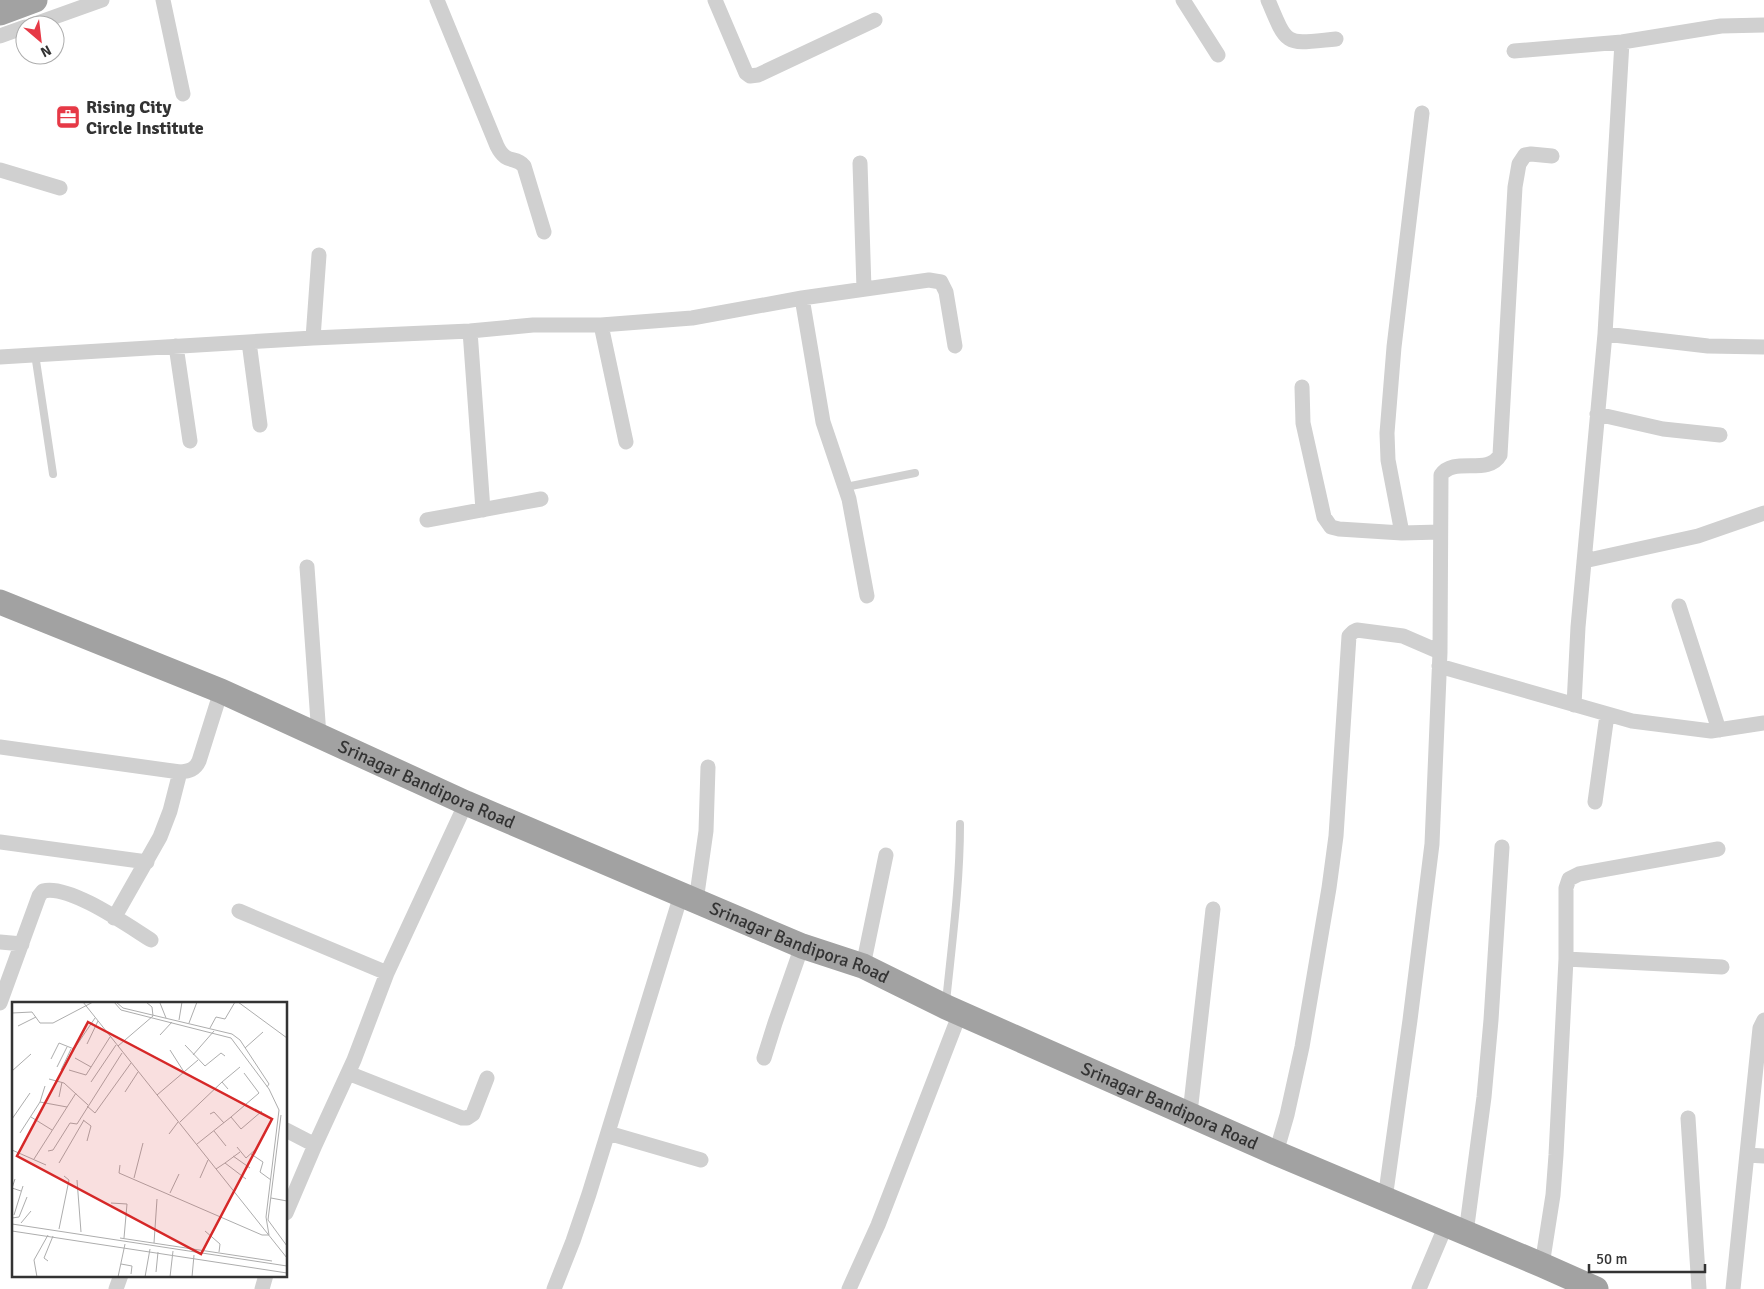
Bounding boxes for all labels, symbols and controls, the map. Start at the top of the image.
north arrow [15,15,65,65]
text: N [38,41,54,61]
place label: Rising City Circle Institute [86,96,204,139]
office icon: Rising City Circle Institute [55,104,81,130]
street label: Srinagar Bandipora Road [335,735,518,833]
street label: Srinagar Bandipora Road [706,897,893,988]
inset map [12,1002,288,1276]
street label: Srinagar Bandipora Road [1078,1057,1261,1155]
scale bar [1589,1242,1705,1274]
text: 50 m [1596,1250,1627,1268]

